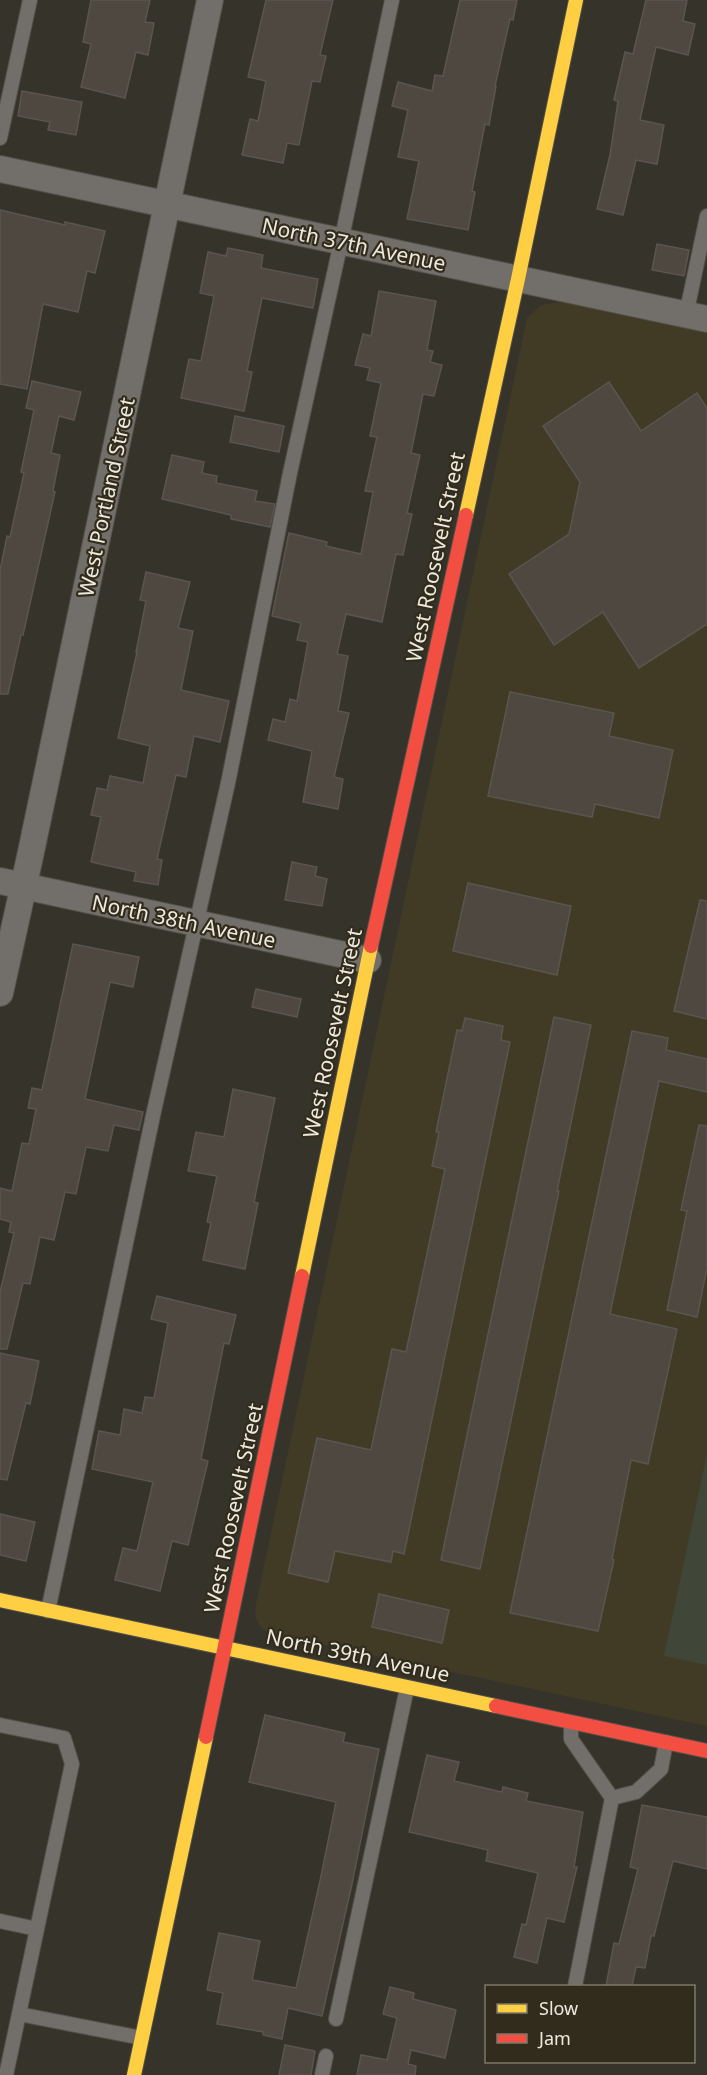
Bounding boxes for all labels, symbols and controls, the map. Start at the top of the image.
street label: North 37th Avenue [260,211,448,277]
street label: West Portland Street [71,394,141,599]
street label: West Roosevelt Street [399,449,471,664]
street label: North 38th Avenue [90,888,278,954]
street label: West Roosevelt Street [296,925,368,1140]
street label: West Roosevelt Street [197,1400,269,1615]
street label: North 39th Avenue [264,1622,452,1688]
legend [485,1985,695,2063]
text: Slow [539,1996,578,2020]
text: Jam [537,2026,571,2050]

